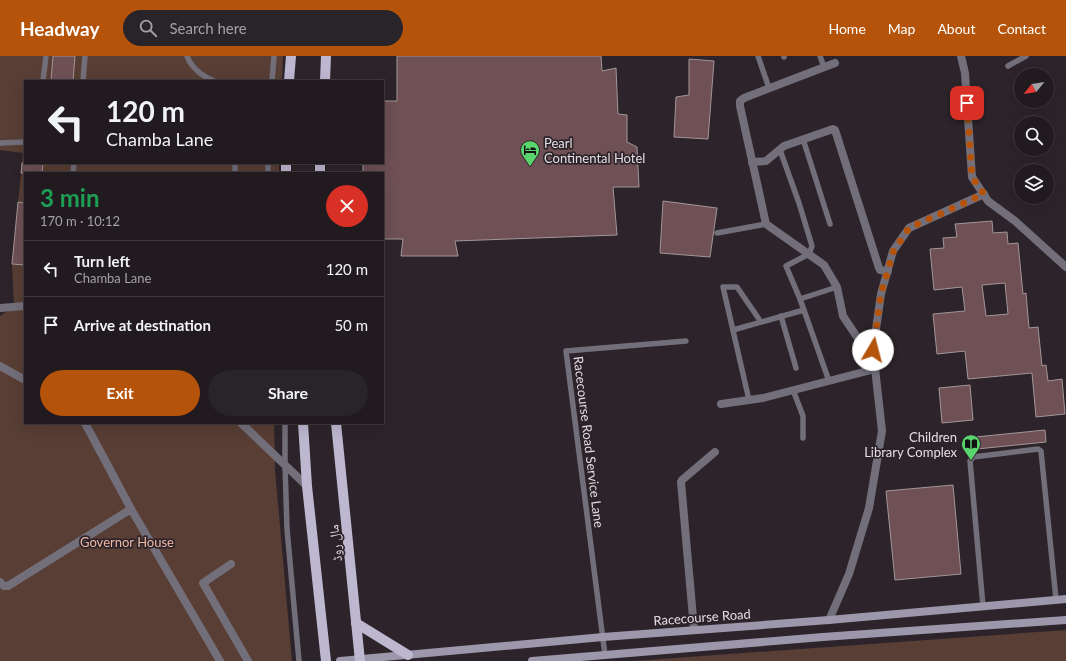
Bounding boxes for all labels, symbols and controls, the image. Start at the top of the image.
search box [123,10,403,46]
text: Headway [20,17,99,40]
icon: search [137,17,159,39]
text: Search here [169,19,247,37]
text: Home [828,20,866,37]
text: Map [888,20,915,37]
text: About [937,20,975,37]
text: Contact [997,20,1046,37]
north arrow [1014,68,1054,108]
map controls [1014,68,1054,204]
pin [950,86,984,120]
icon: arrive [956,92,978,114]
text: 120 m [106,94,185,128]
icon: left [40,96,92,148]
button: search [1014,116,1054,156]
text: Chamba Lane [106,128,213,150]
place label: Pearl Continental Hotel [544,135,645,166]
hotel icon: Pearl Continental Hotel [519,139,541,167]
button: layers [1014,164,1054,204]
text: 3 min [40,183,100,212]
button: close [326,185,368,227]
text: 170 m · 10:12 [40,213,120,229]
text: Turn left [74,252,130,270]
icon: left [40,258,62,280]
text: 120 m [326,260,368,278]
text: Chamba Lane [74,270,151,286]
icon: arrive [40,314,62,336]
text: Arrive at destination [74,316,211,334]
text: 50 m [334,316,368,334]
position arrow [852,329,894,371]
street label: Racecourse Road Service Lane [571,355,607,529]
button: Exit [40,370,200,416]
button: Share [208,370,368,416]
place label: Children Library Complex [864,429,958,460]
library icon: Children Library Complex [960,433,982,461]
street label: مال روڈ [325,524,346,562]
park label: Governor House [80,534,174,550]
street label: Racecourse Road [653,606,751,628]

